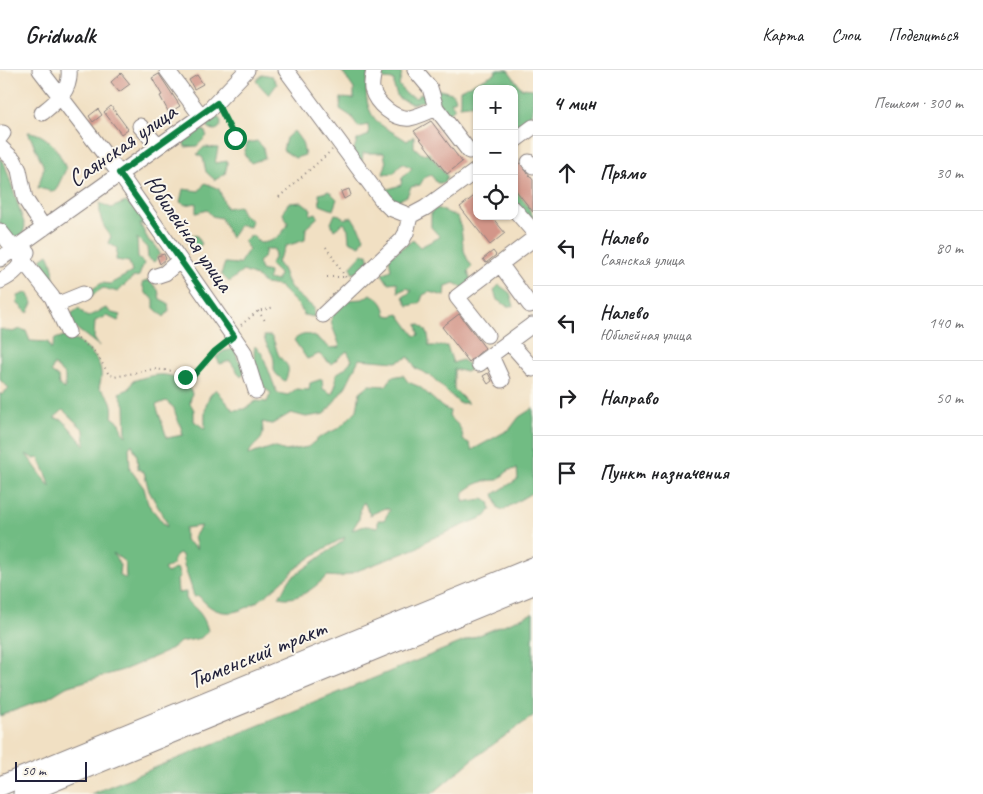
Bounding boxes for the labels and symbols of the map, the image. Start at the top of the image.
street label: Саянская улица [62,96,183,193]
route start [224,127,247,150]
street label: Юбилейная улица [138,169,241,299]
route end [174,366,197,389]
street label: Тюменский тракт [184,612,332,695]
scale bar [15,759,88,782]

